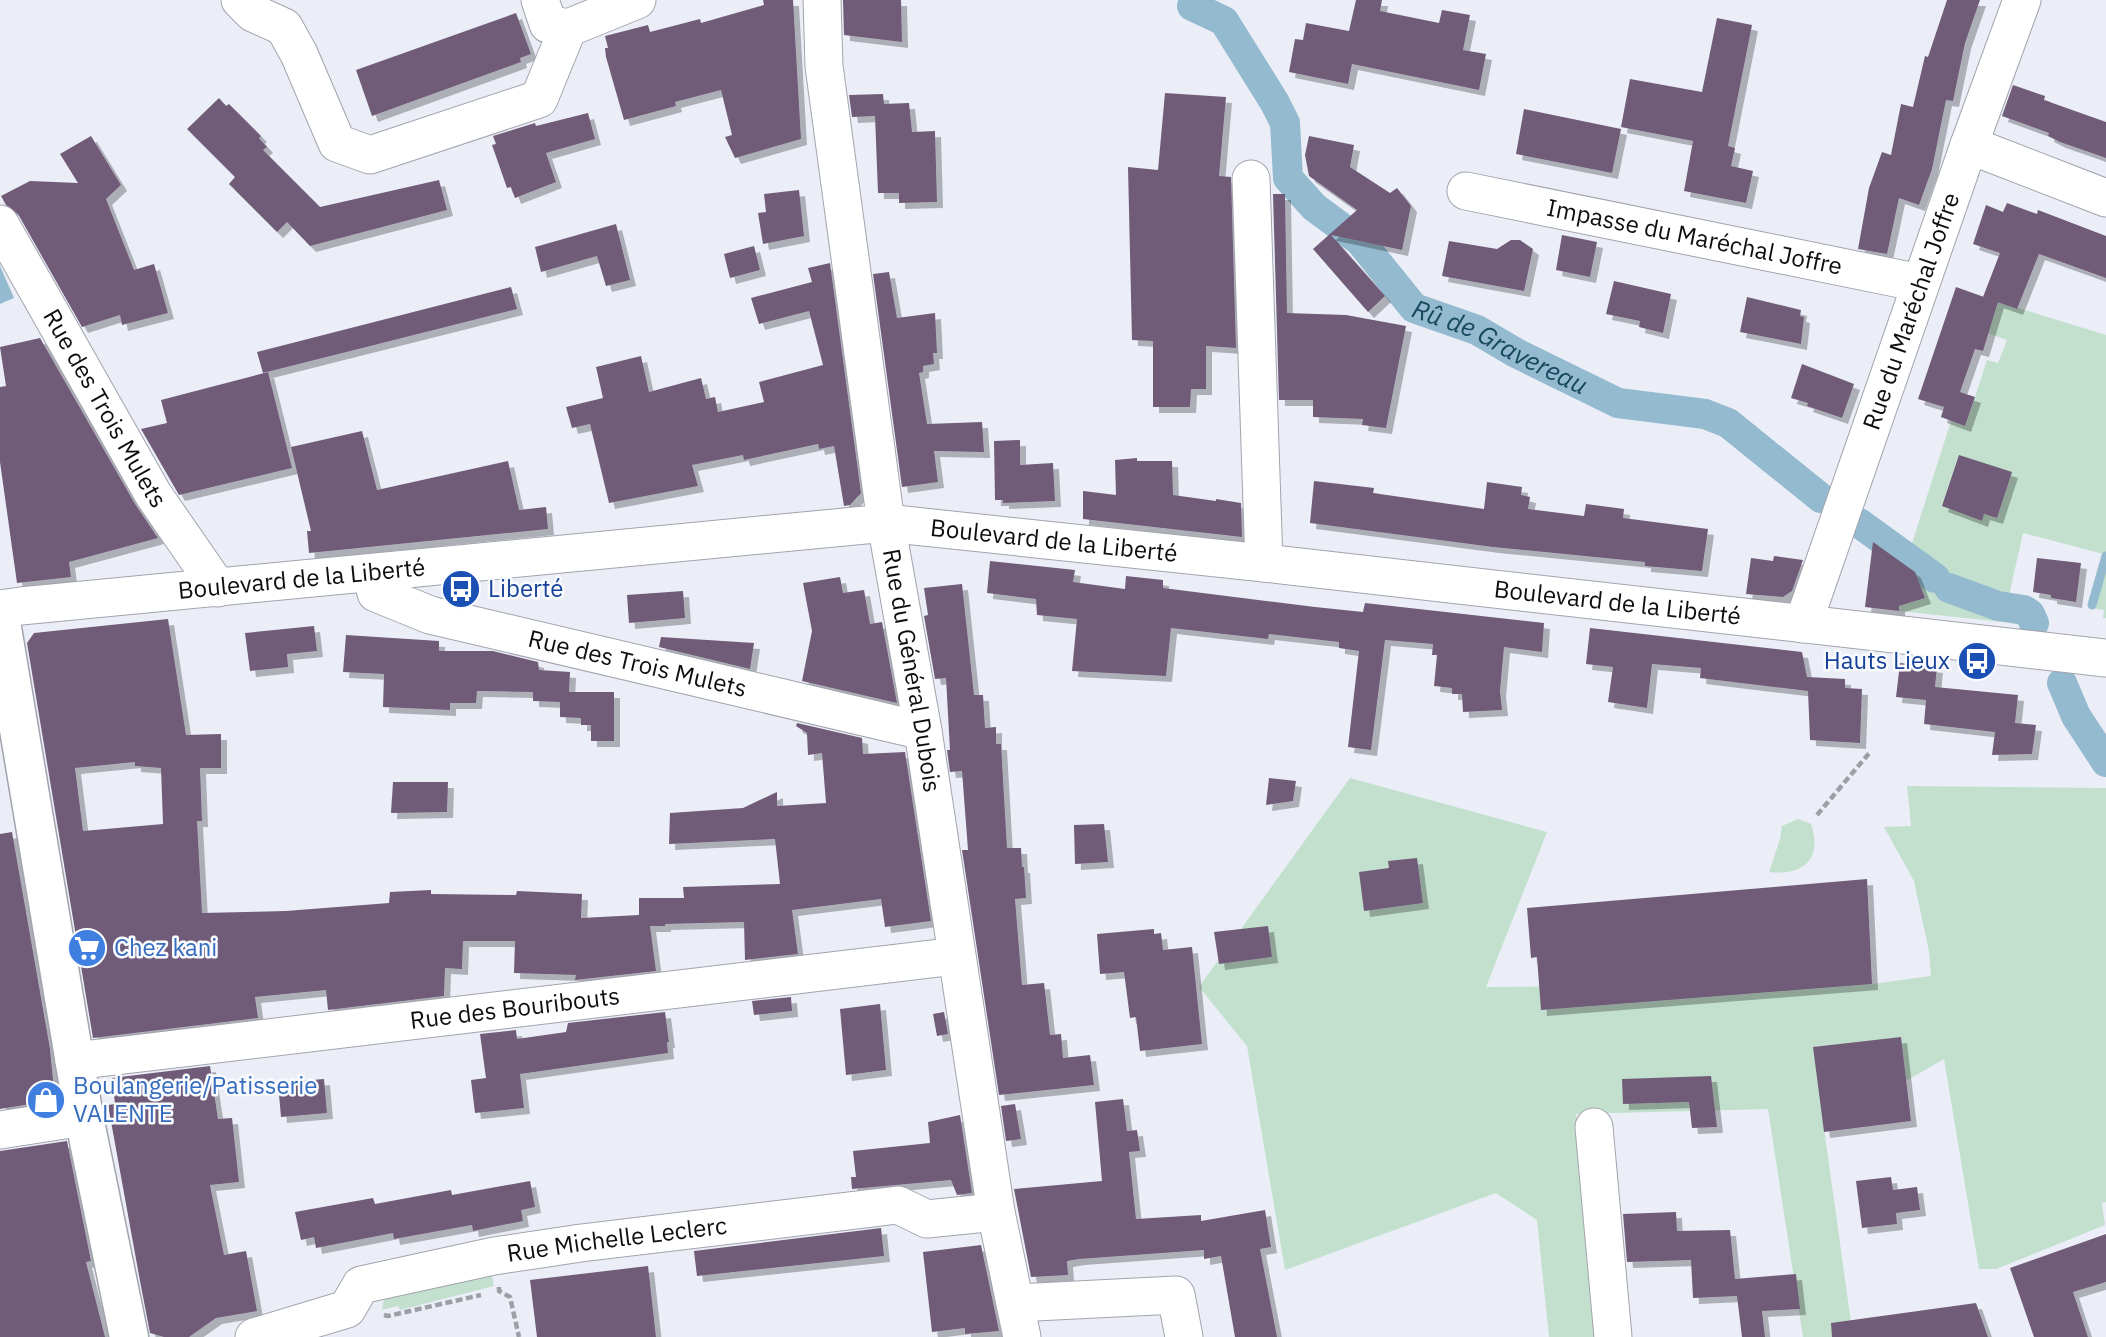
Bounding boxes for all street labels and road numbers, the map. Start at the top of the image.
street label: Rue du Maréchal Joffre [1855,188,1966,434]
street label: Impasse du Maréchal Joffre [1544,191,1845,282]
street label: Rue des Trois Mulets [36,303,175,514]
street label: Boulevard de la Liberté [929,511,1179,569]
street label: Rue du Général Dubois [876,546,949,794]
street label: Boulevard de la Liberté [176,550,427,606]
street label: Boulevard de la Liberté [1492,572,1743,632]
street label: Rue des Trois Mulets [525,622,750,704]
street label: Rue des Bouribouts [408,979,621,1036]
street label: Rue Michelle Leclerc [504,1209,729,1269]

